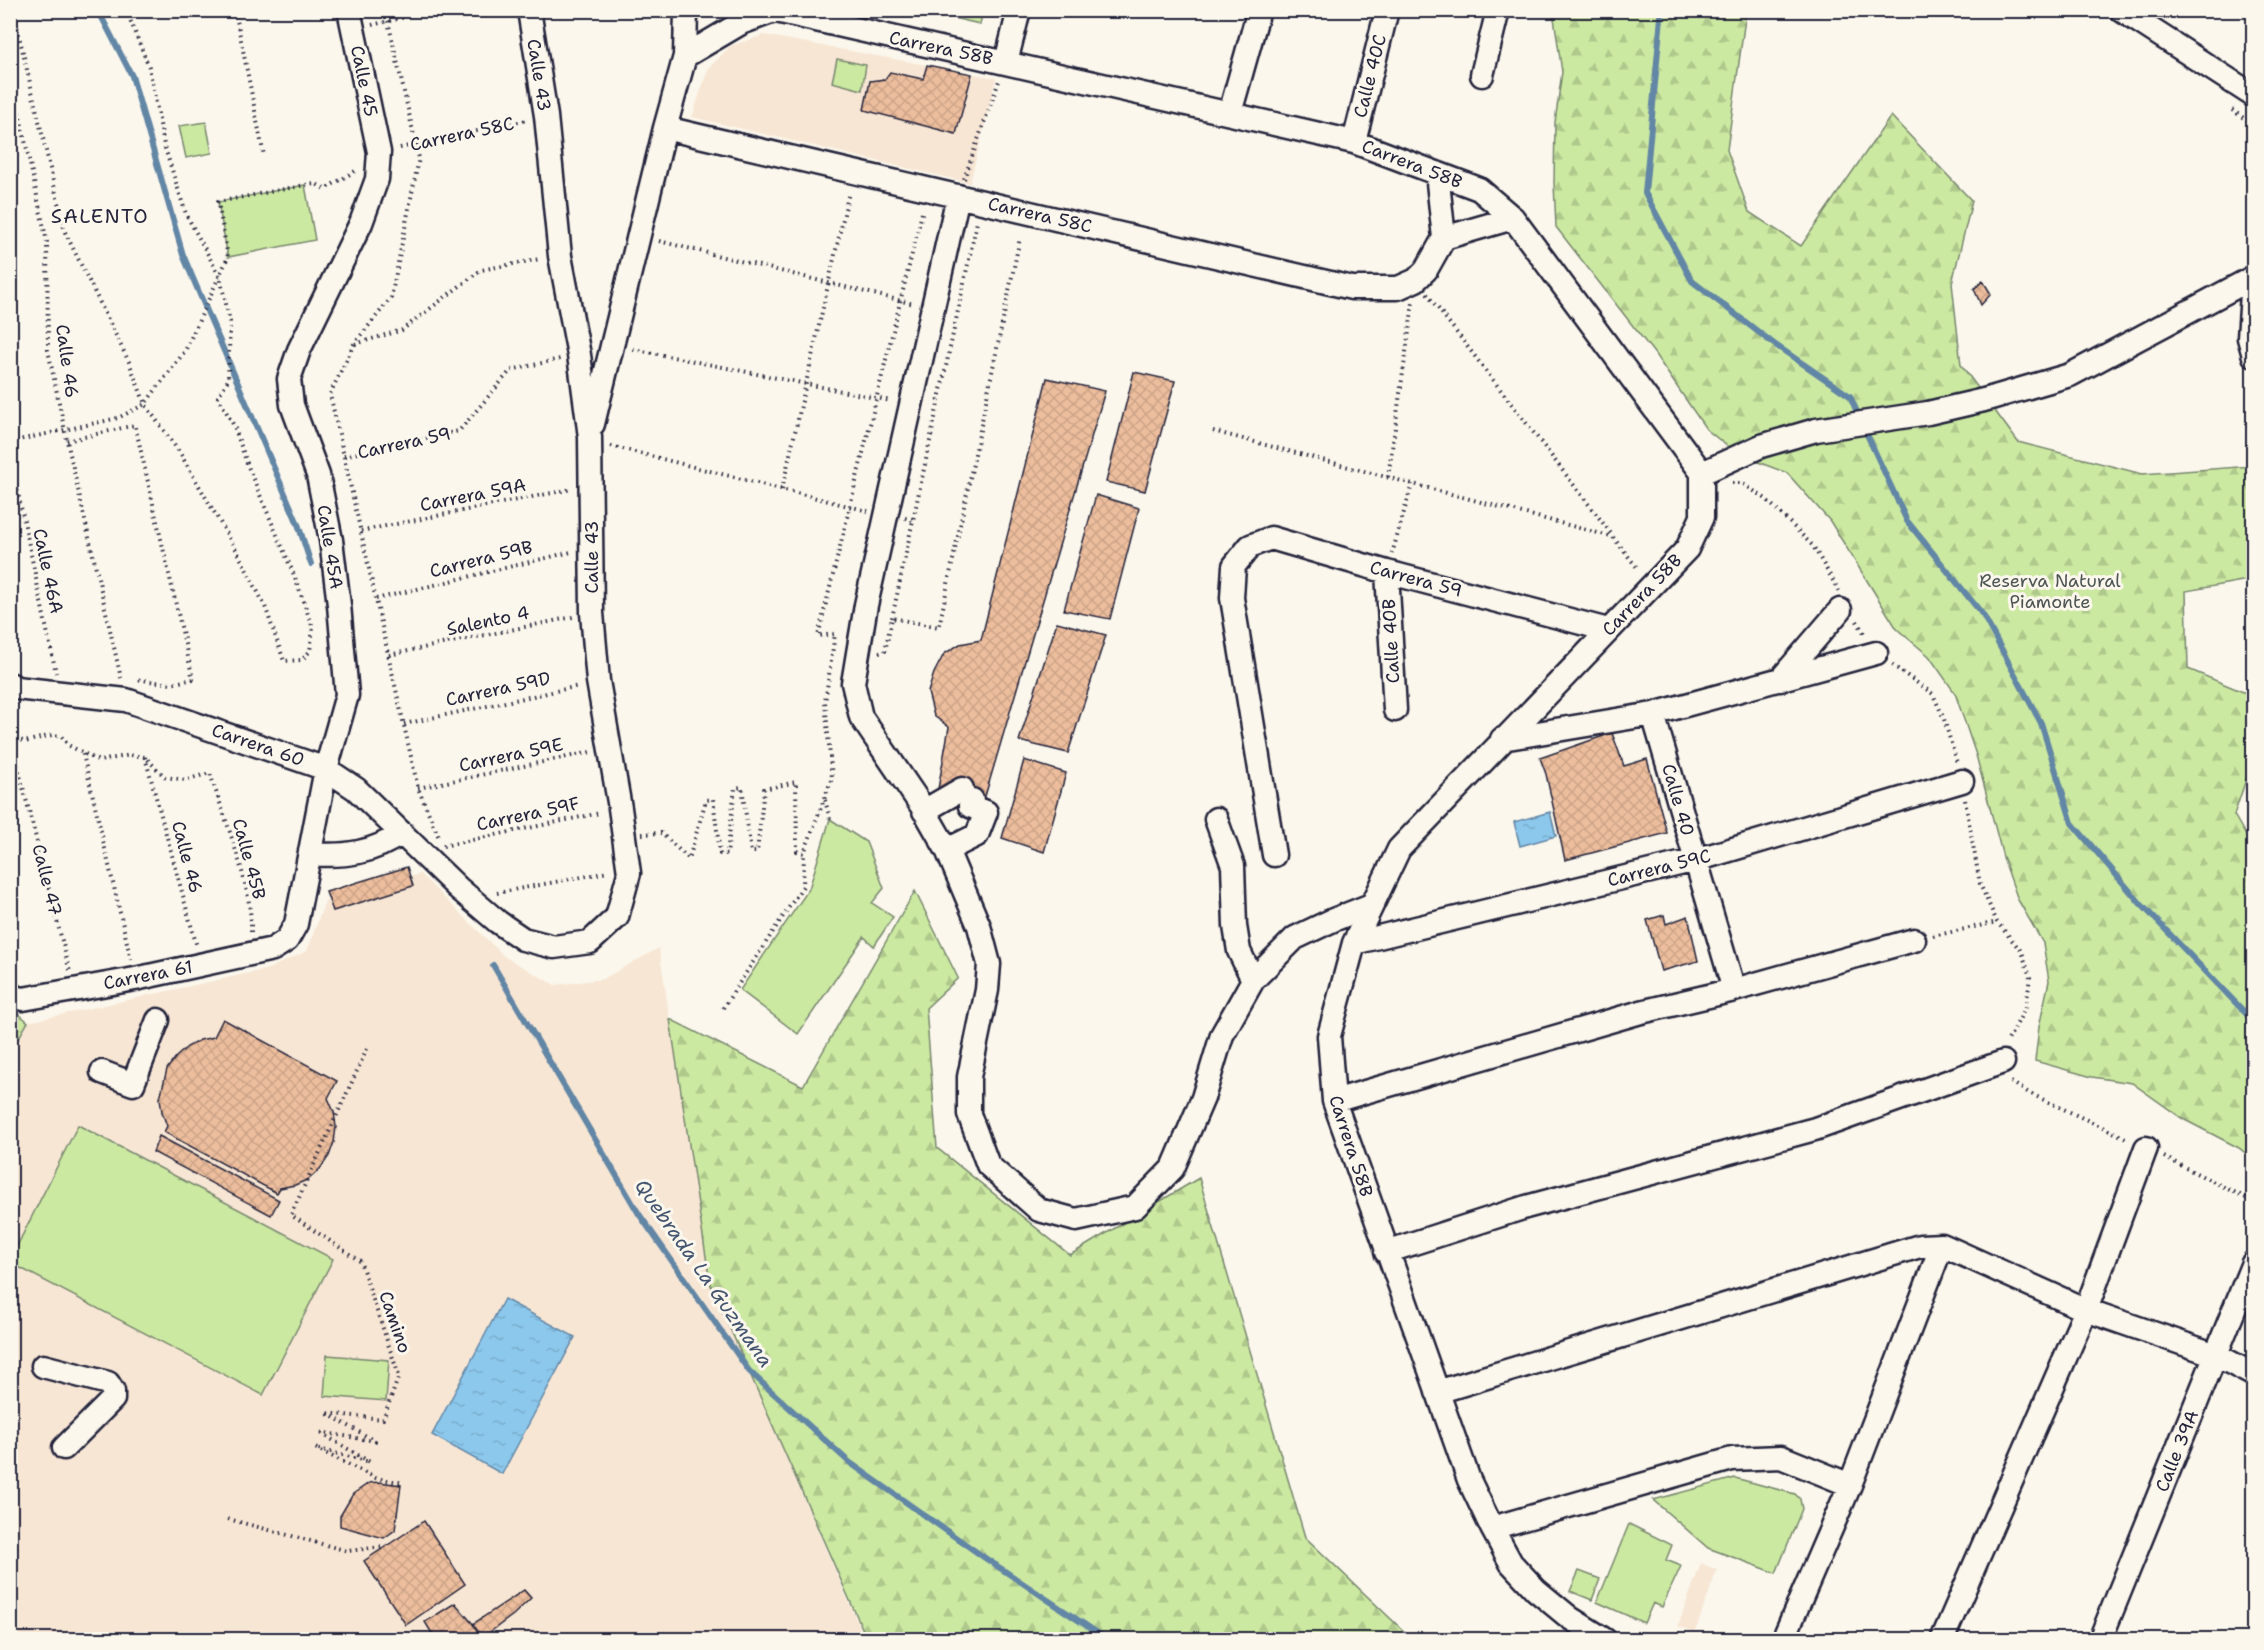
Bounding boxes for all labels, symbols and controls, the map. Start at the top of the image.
street label: Carrera 58B [887,25,995,71]
street label: Calle 40C [1348,32,1392,120]
street label: Calle 43 [521,37,557,113]
street label: Calle 45 [345,43,383,119]
street label: Carrera 58C [408,111,516,157]
street label: Carrera 58B [1358,134,1466,194]
street label: Carrera 58C [986,191,1094,239]
district label: SALENTO [51,203,149,229]
street label: Calle 46 [50,323,84,399]
street label: Carrera 59 [355,421,453,465]
street label: Carrera 59A [418,473,528,517]
street label: Calle 45A [311,503,349,591]
street label: Calle 43 [580,521,604,593]
street label: Calle 46A [27,526,69,616]
street label: Carrera 59B [427,535,535,583]
street label: Carrera 58B [1597,549,1687,641]
street label: Carrera 59 [1367,555,1465,603]
park label: Reserva Natural Piamonte [1979,569,2121,614]
street label: Calle 40B [1377,598,1405,684]
street label: Salento 4 [444,601,532,641]
street label: Carrera 59D [443,666,553,712]
street label: Carrera 60 [209,718,307,772]
street label: Carrera 59E [457,732,565,778]
street label: Calle 40 [1656,761,1700,839]
street label: Carrera 59F [474,791,582,837]
street label: Calle 45B [227,816,271,902]
street label: Calle 46 [166,818,208,896]
street label: Calle 47 [27,842,67,918]
street label: Carrera 59C [1605,844,1713,892]
street label: Carrera 61 [101,955,195,995]
street label: Carrera 58B [1323,1092,1379,1200]
water label: Quebrada La Guzmana [629,1174,779,1372]
street label: Camino [373,1288,417,1356]
street label: Calle 39A [2150,1407,2204,1495]

